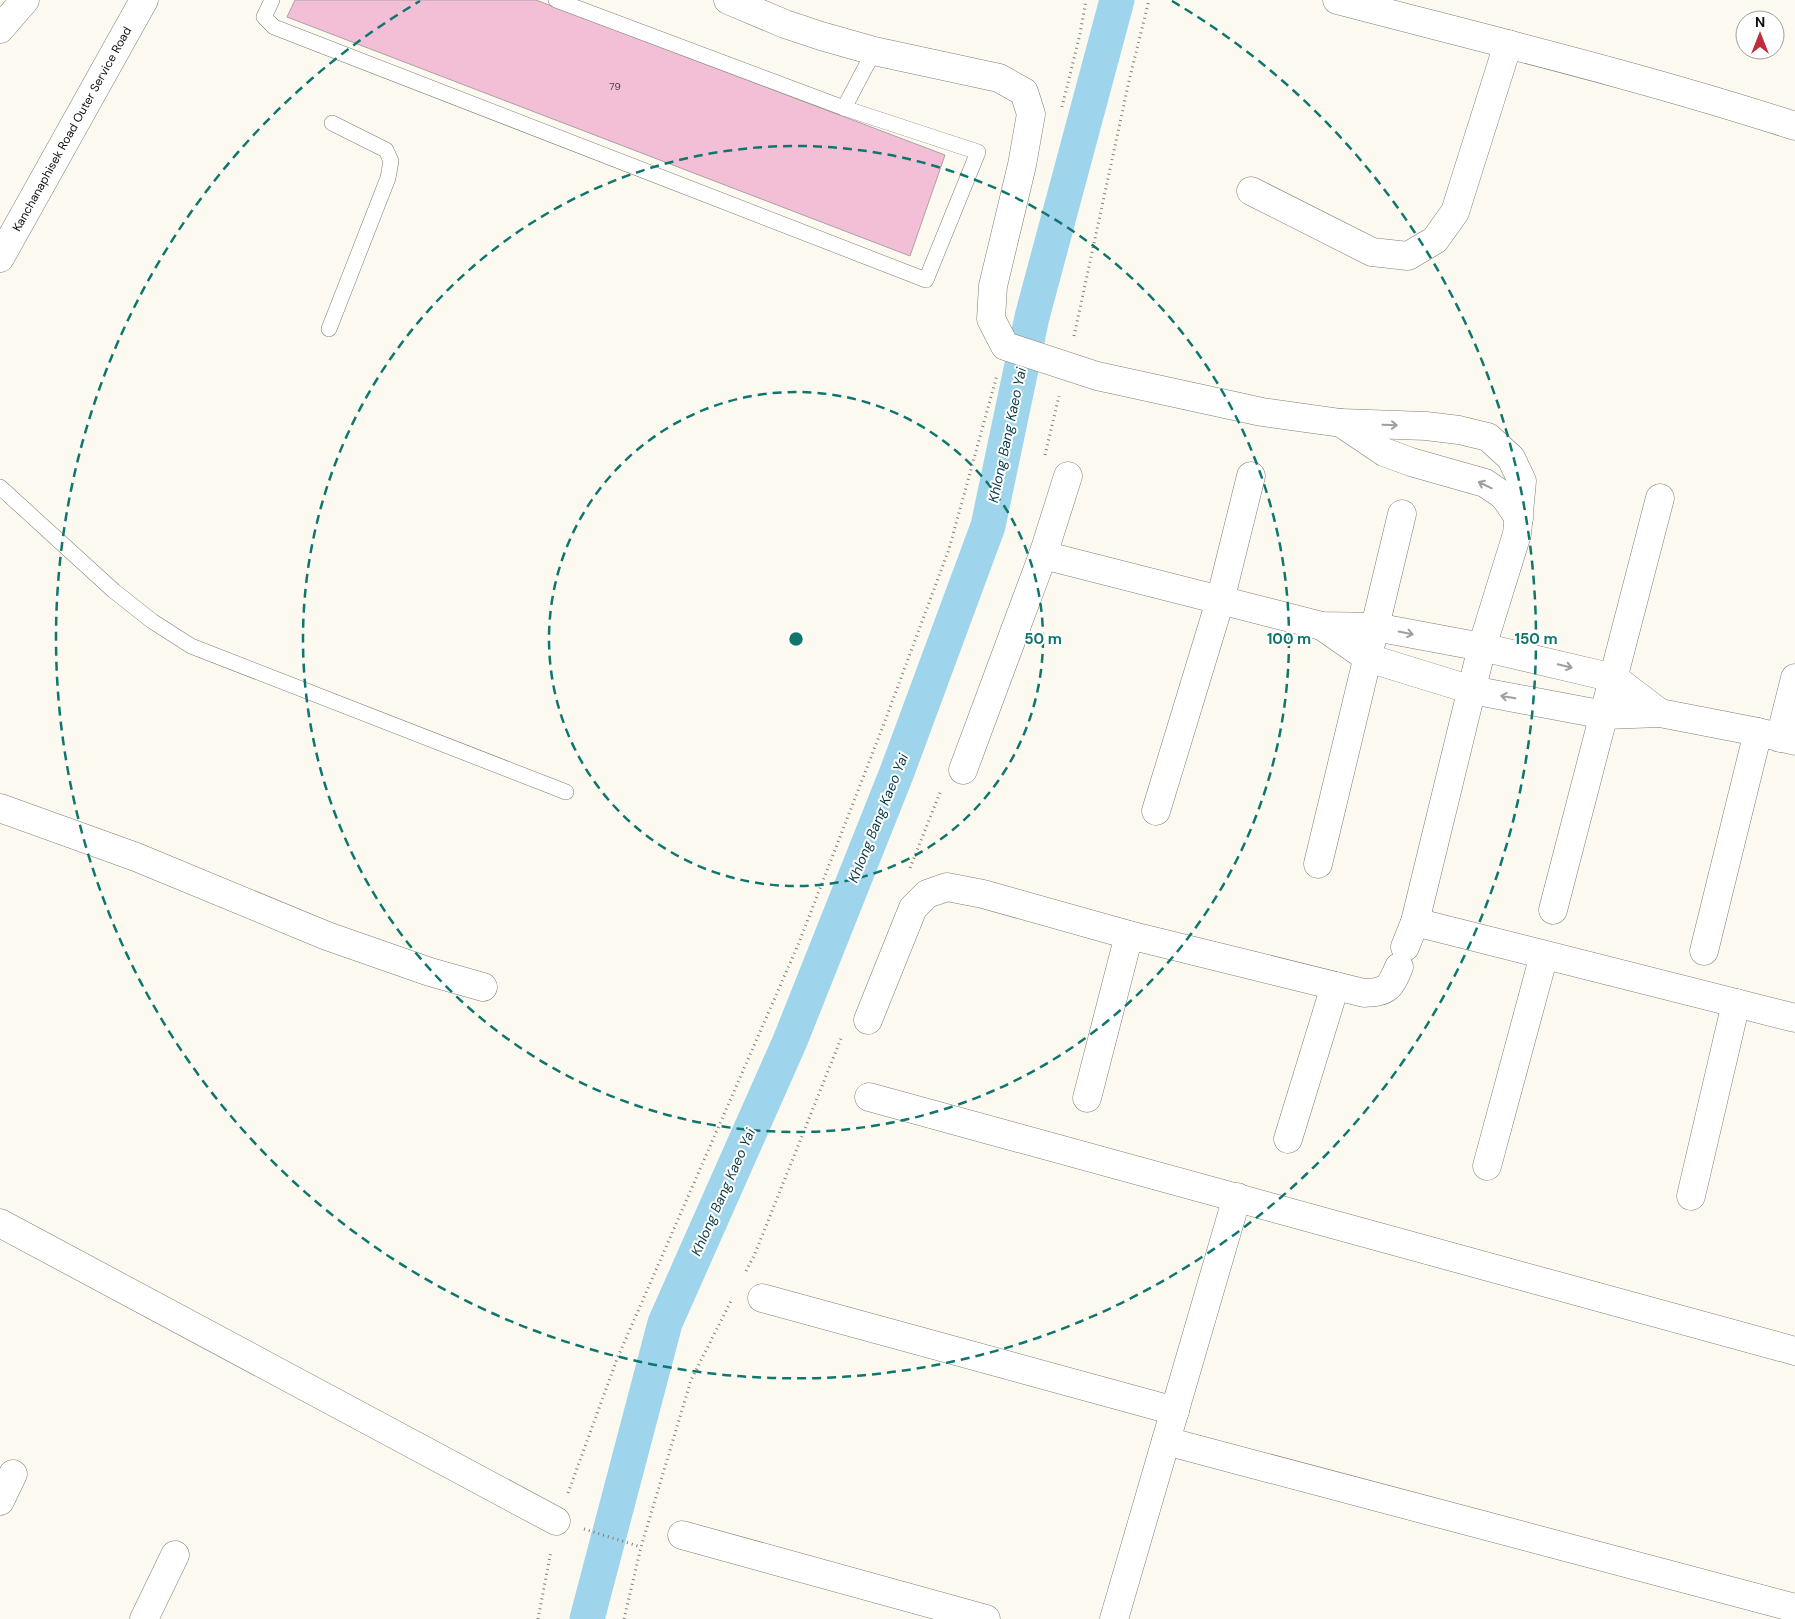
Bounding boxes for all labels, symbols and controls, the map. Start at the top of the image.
north arrow [1735,10,1785,60]
text: N [1755,13,1765,31]
street label: Kanchanaphisek Road Outer Service Road [9,24,135,234]
house number: 79 [609,80,621,93]
water label: Khlong Bang Kaeo Yai [984,365,1030,504]
one-way arrow [1381,420,1397,430]
one-way arrow [1478,480,1493,490]
one-way arrow [1397,628,1413,638]
text: 50 m [1024,629,1062,649]
text: 100 m [1267,629,1311,649]
text: 150 m [1515,629,1558,649]
centre of rings [787,630,805,648]
one-way arrow [1556,662,1572,671]
one-way arrow [1501,691,1517,701]
water label: Khlong Bang Kaeo Yai [844,750,912,885]
water label: Khlong Bang Kaeo Yai [687,1125,759,1259]

